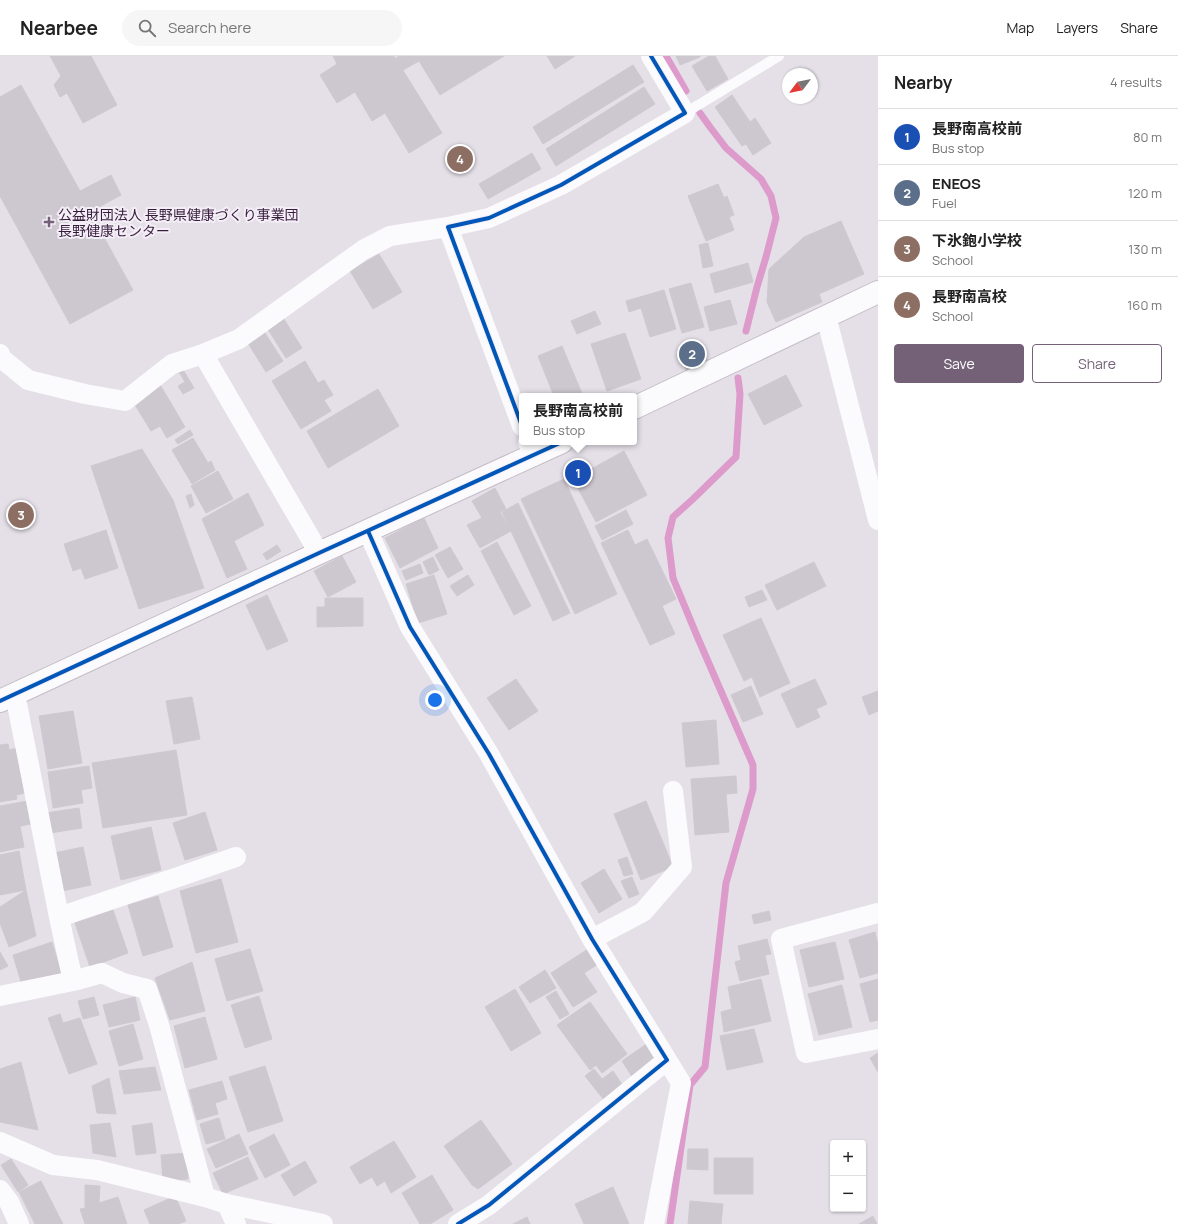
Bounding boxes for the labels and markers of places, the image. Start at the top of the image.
pin: 4 [447,144,473,174]
place label: 公益財団法人 長野県健康づくり事業団 長野健康センター [58,205,299,240]
marker: 公益財団法人 長野県健康づくり事業団 長野健康センター [43,216,55,228]
pin: 2 [679,339,705,369]
pin: 1 [565,458,591,488]
pin: 3 [8,500,34,530]

